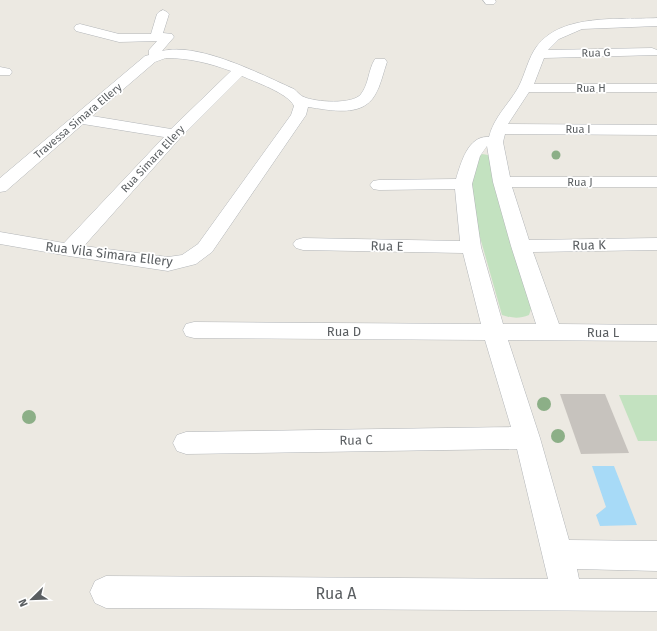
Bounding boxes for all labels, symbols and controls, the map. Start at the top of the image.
street label: Rua G [581,46,611,60]
street label: Travessa Simara Ellery [32,80,125,161]
street label: Rua H [576,82,606,95]
street label: Rua Simara Ellery [119,122,188,195]
street label: Rua I [565,123,591,136]
street label: Rua J [567,176,593,189]
street label: Rua K [572,237,606,253]
street label: Rua E [370,238,404,254]
street label: Rua Vila Simara Ellery [45,239,174,269]
street label: Rua D [327,324,361,339]
street label: Rua L [587,325,620,340]
street label: Rua C [339,432,373,448]
north arrow [12,579,52,619]
street label: Rua A [315,584,357,603]
text: N [16,597,31,609]

